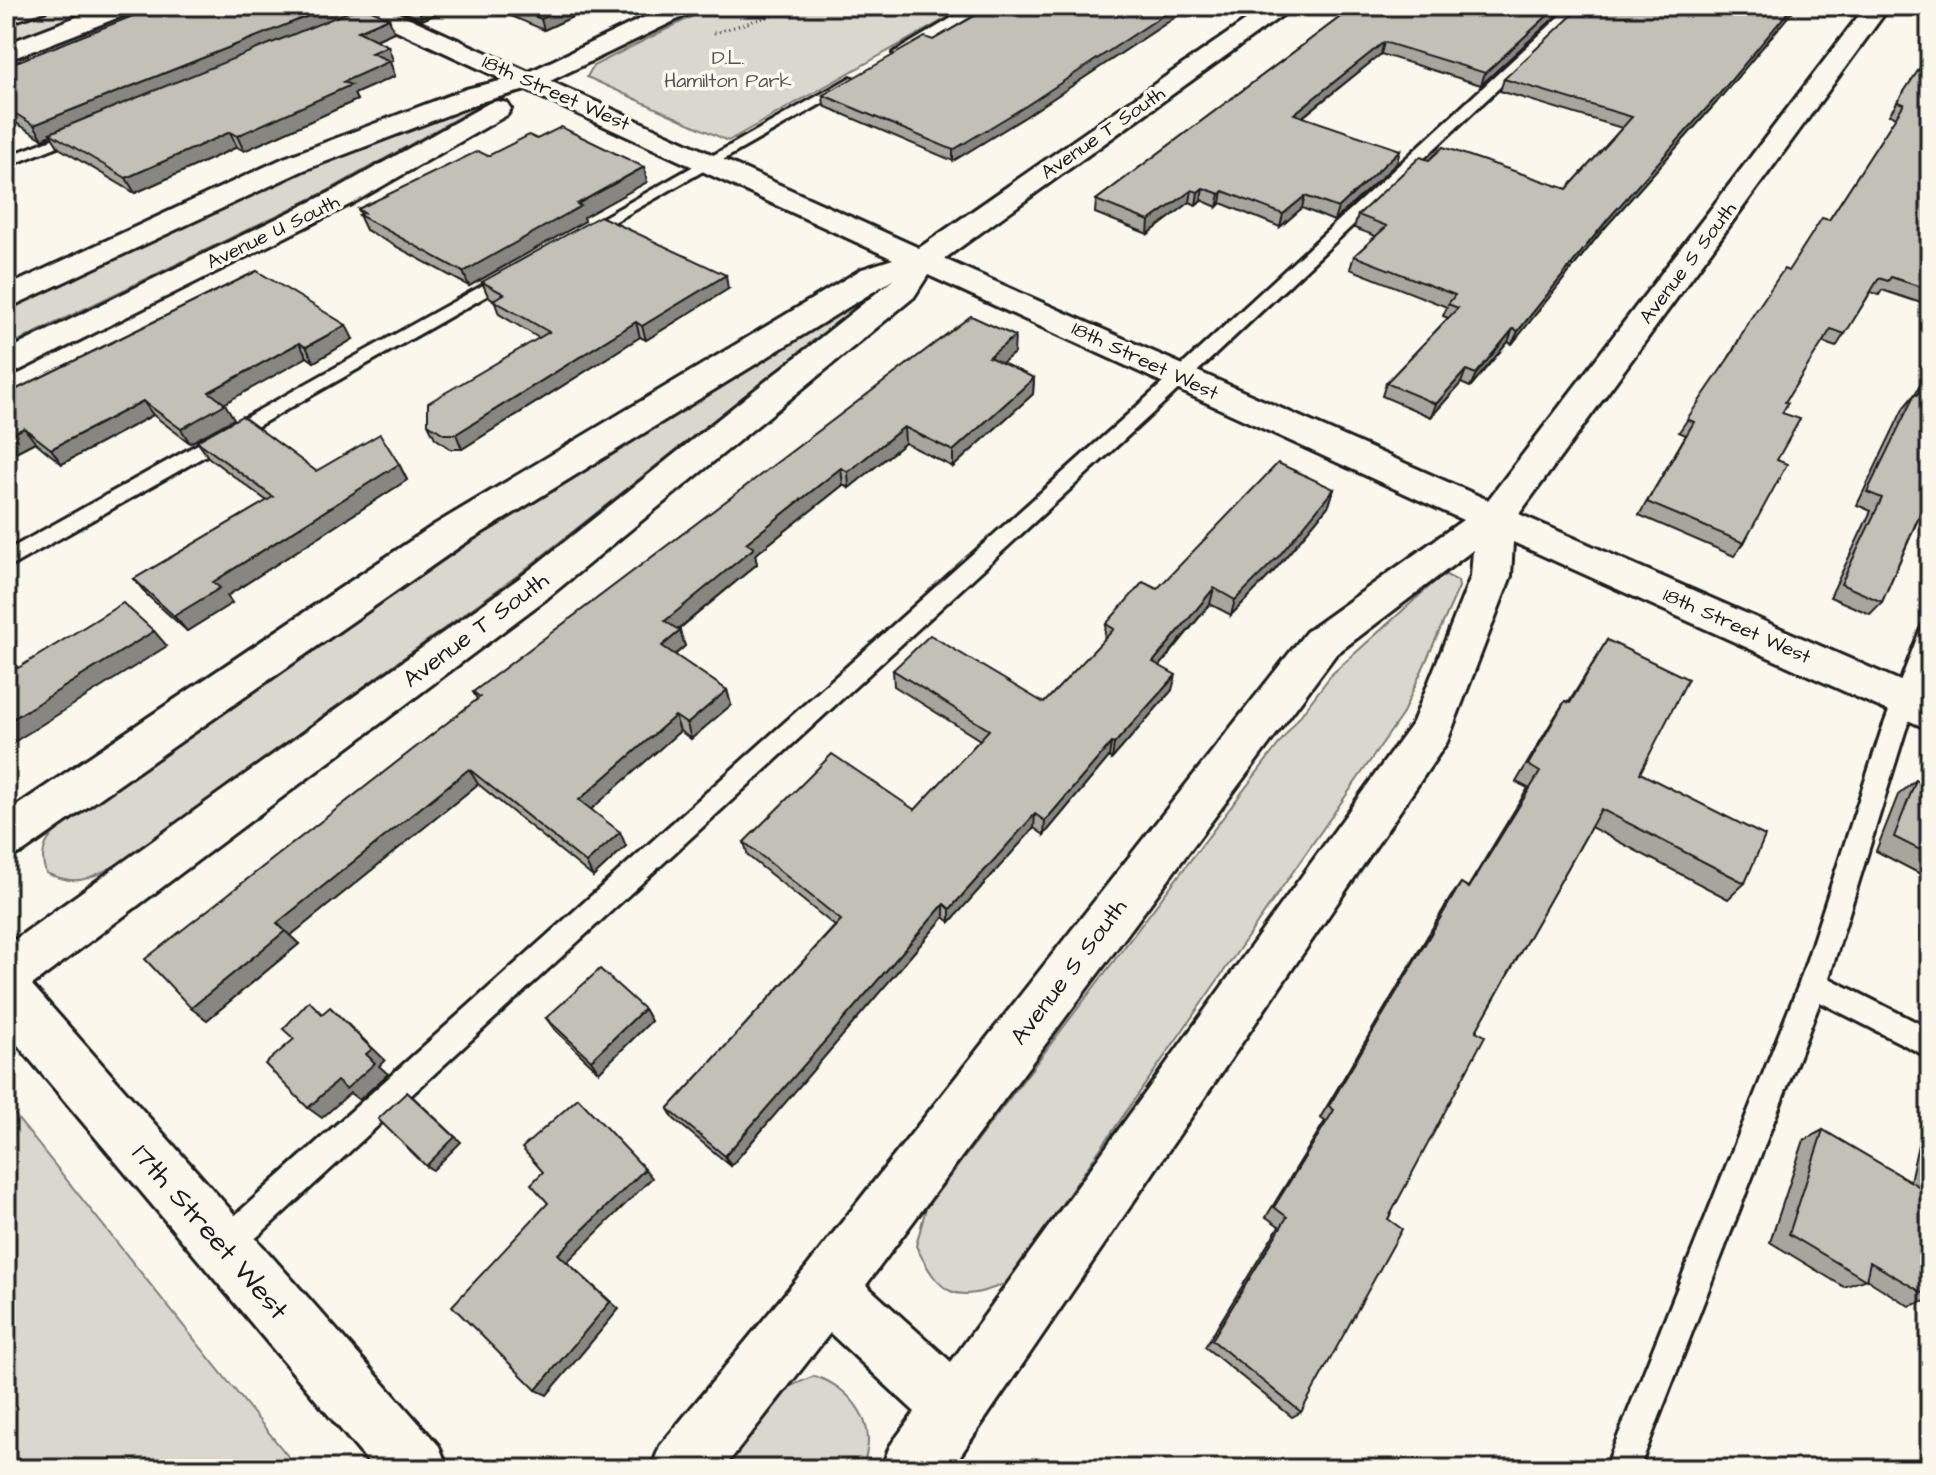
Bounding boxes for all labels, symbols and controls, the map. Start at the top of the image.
park label: D.L. Hamilton Park [664,44,792,95]
street label: 18th Street West [478,48,634,138]
street label: Avenue T South [1035,80,1171,186]
street label: Avenue U South [202,188,344,276]
street label: Avenue S South [1633,196,1743,330]
street label: 18th Street West [1067,315,1223,407]
street label: Avenue T South [396,564,556,696]
street label: 18th Street West [1659,581,1815,671]
street label: Avenue S South [1003,892,1135,1052]
street label: 17th Street West [123,1136,298,1329]

